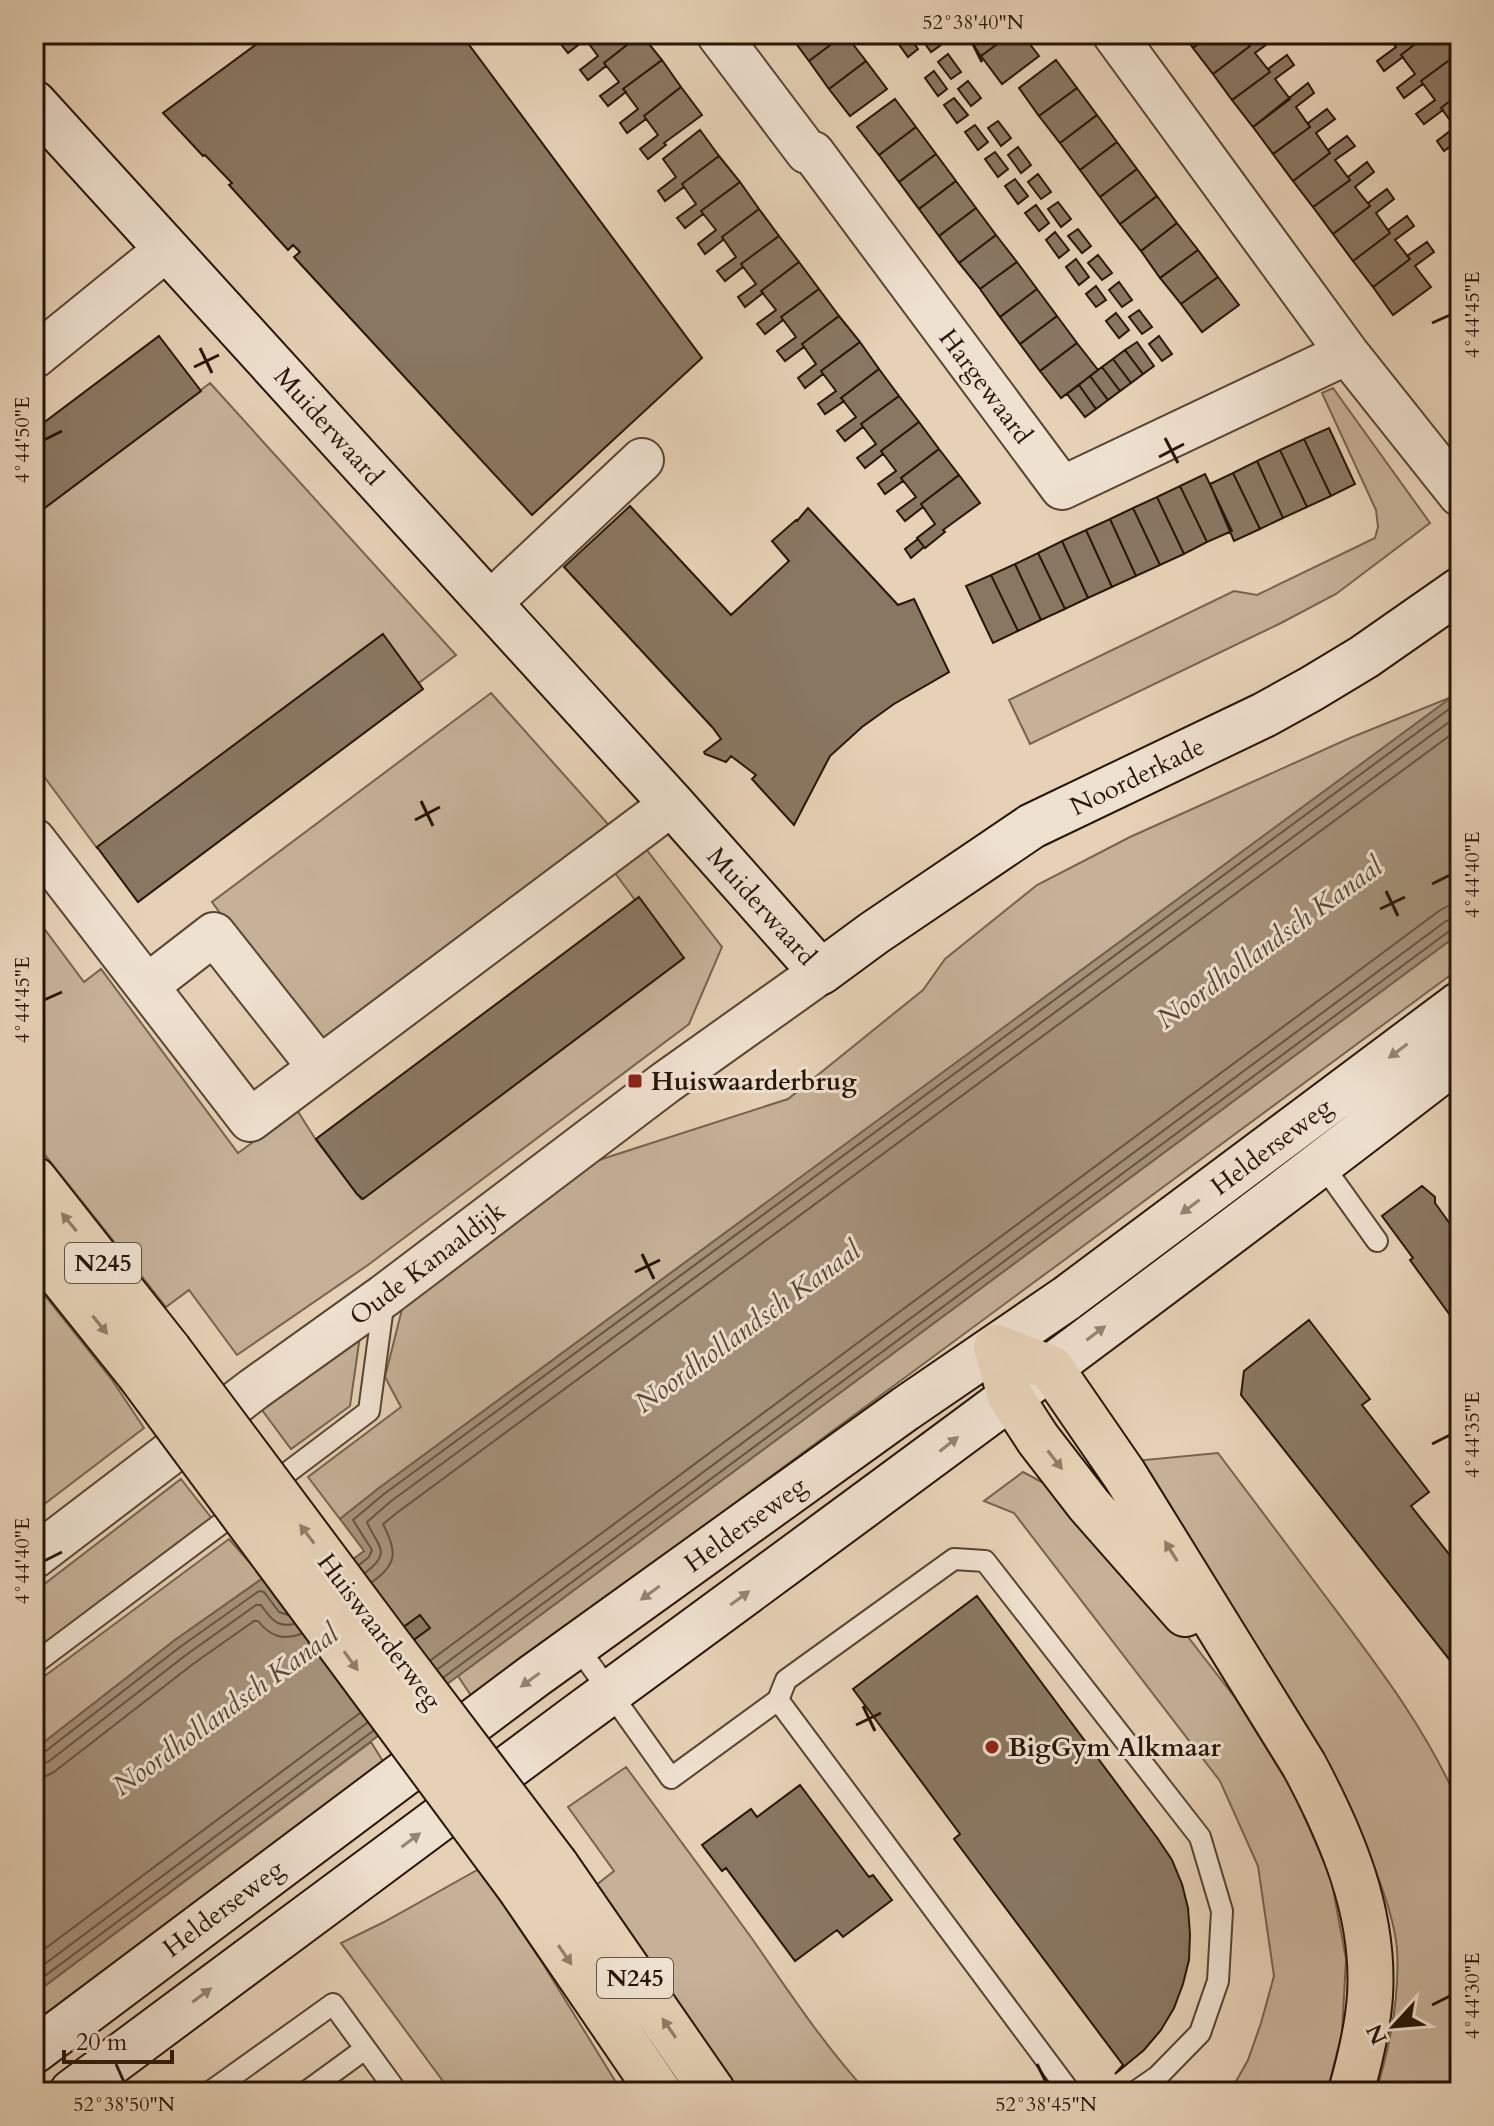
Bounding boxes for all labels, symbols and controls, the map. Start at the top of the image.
text: 52°38'40"N [922,9,1024,36]
text: 4°44'45"E [1459,272,1486,358]
street label: Hargewaard [931,322,1040,451]
street label: Muiderwaard [266,360,391,493]
text: 4°44'50"E [9,397,36,483]
street label: Noorderkade [1064,729,1210,824]
text: 4°44'40"E [1459,832,1486,918]
street label: Muiderwaard [699,840,824,973]
water label: Noordhollandsch Kanaal [1149,847,1391,1038]
text: 4°44'45"E [9,957,36,1043]
one-way arrow [1387,1042,1408,1058]
place label: Huiswaarderbrug [651,1064,857,1099]
marker: Huiswaarderbrug [626,1072,644,1090]
street label: Helderseweg [1204,1089,1339,1203]
street label: Oude Kanaaldijk [342,1193,512,1333]
one-way arrow [1179,1198,1200,1214]
one-way arrow [61,1212,78,1232]
water label: Noordhollandsch Kanaal [627,1231,869,1422]
road number: N245 [65,1243,141,1283]
one-way arrow [91,1315,108,1335]
one-way arrow [1086,1326,1106,1342]
text: 4°44'35"E [1459,1392,1486,1478]
one-way arrow [939,1436,959,1452]
one-way arrow [1046,1450,1062,1470]
street label: Helderseweg [677,1468,814,1581]
text: 4°44'40"E [9,1518,36,1604]
one-way arrow [300,1524,316,1544]
one-way arrow [1164,1540,1178,1562]
street label: Huiswaarderweg [309,1546,450,1717]
one-way arrow [639,1585,660,1600]
one-way arrow [729,1591,750,1607]
water label: Noordhollandsch Kanaal [105,1614,347,1805]
one-way arrow [343,1650,359,1672]
one-way arrow [520,1671,540,1687]
place label: BigGym Alkmaar [1008,1730,1222,1765]
marker: BigGym Alkmaar [983,1738,1001,1756]
one-way arrow [401,1833,421,1849]
street label: Helderseweg [156,1851,291,1965]
one-way arrow [557,1944,572,1965]
text: 4°44'30"E [1459,1953,1486,2039]
road number: N245 [597,1958,673,1998]
north arrow [1354,1986,1434,2066]
one-way arrow [192,1988,213,2004]
scale bar [64,2014,172,2064]
one-way arrow [662,2017,677,2038]
text: N [1359,2019,1395,2049]
text: 20 m [76,2026,128,2059]
text: 52°38'50"N [73,2091,175,2118]
text: 52°38'45"N [995,2091,1097,2118]

